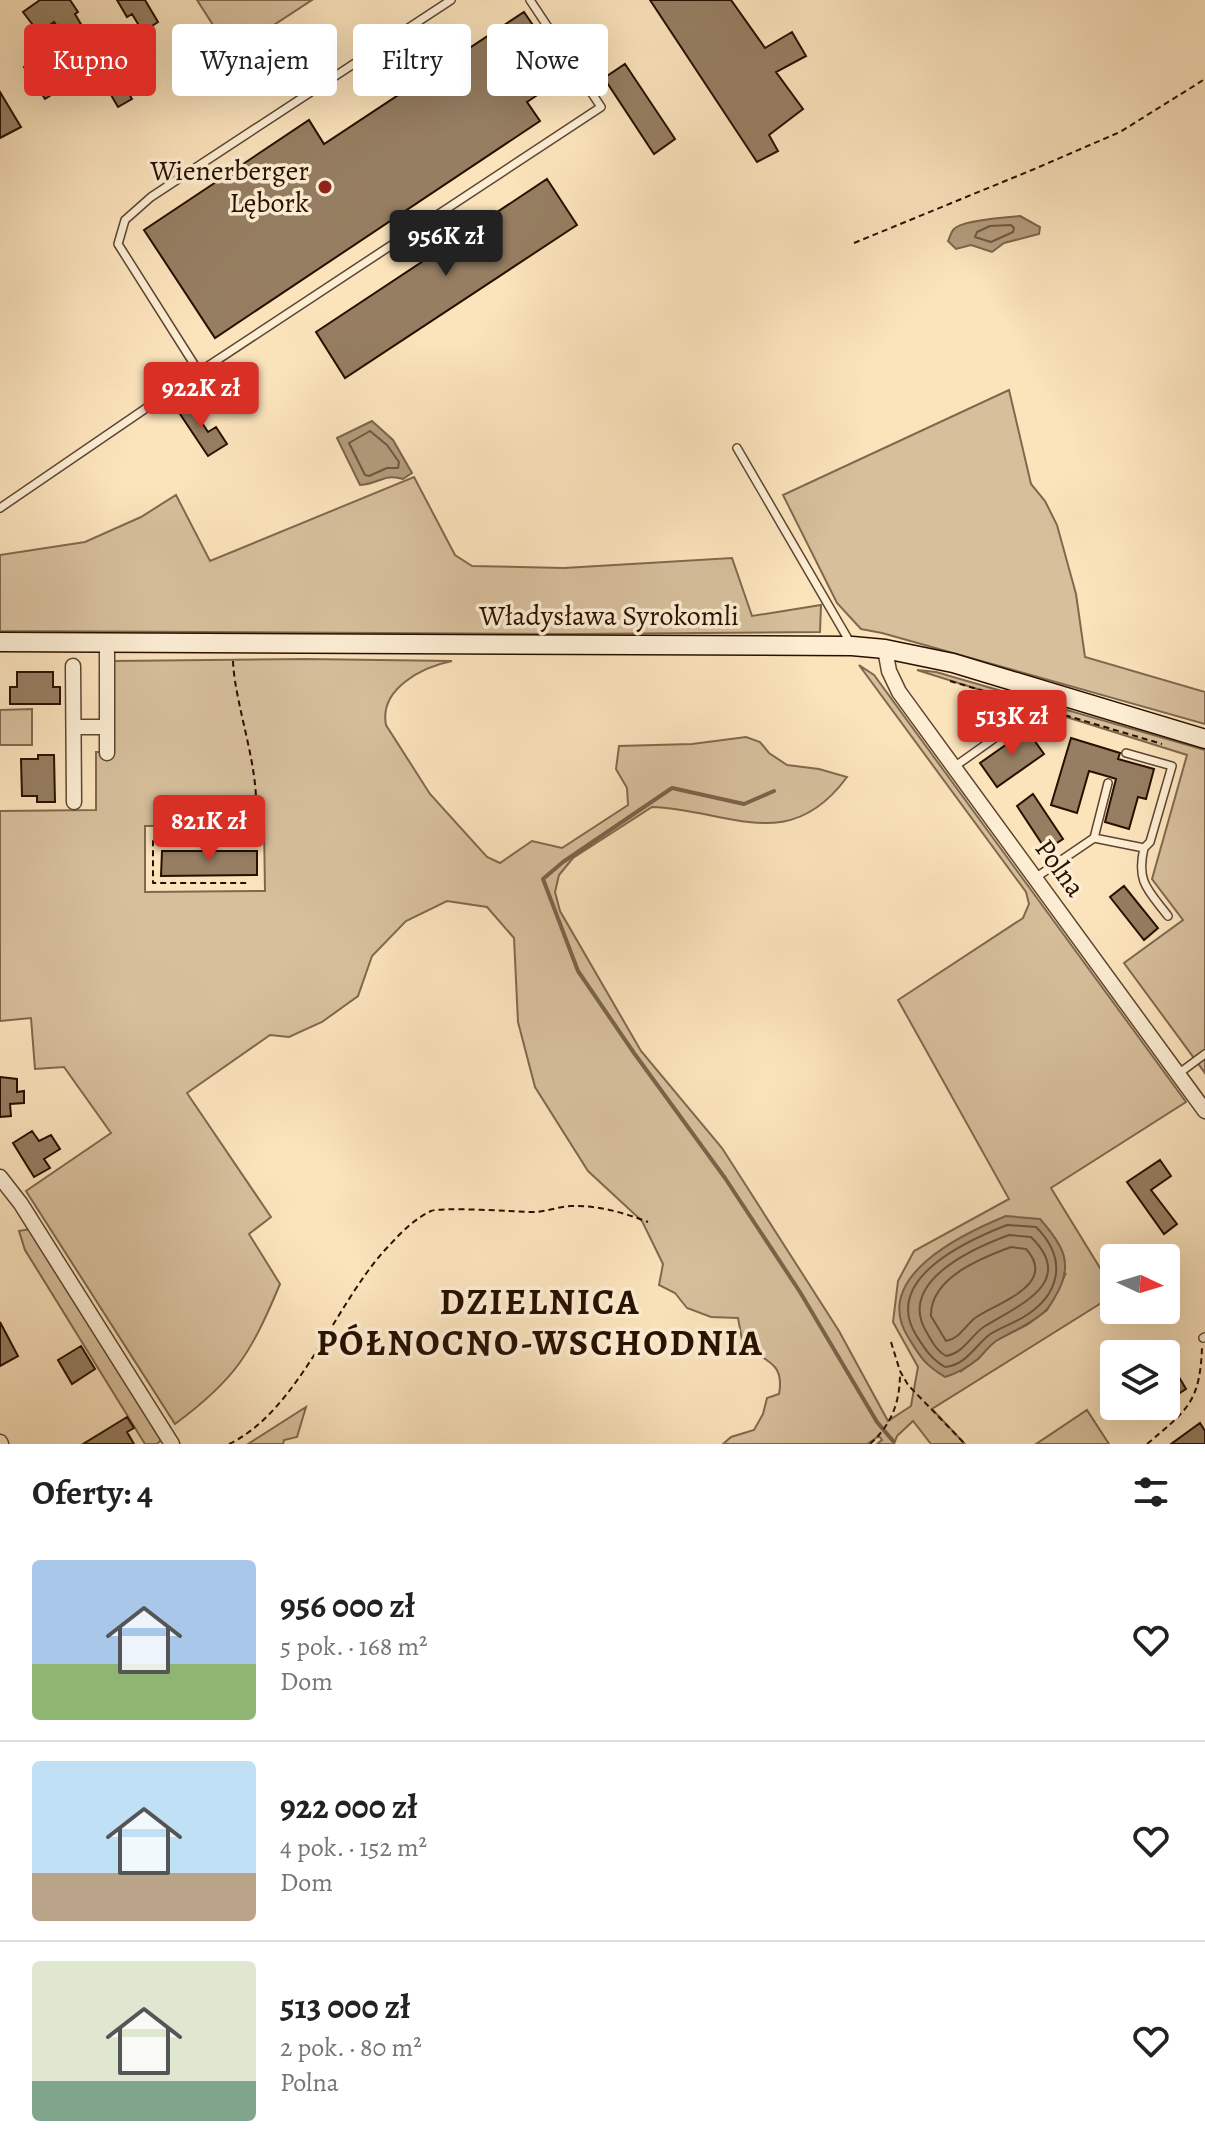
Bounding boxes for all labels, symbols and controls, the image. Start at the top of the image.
chip: Kupno [24,24,156,96]
chip: Wynajem [172,24,337,96]
chip: Filtry [353,24,471,96]
chip: Nowe [487,24,608,96]
place label: Wienerberger Lębork [149,152,309,222]
marker: Wienerberger Lębork [316,178,334,196]
pin: 956K zł [372,210,520,278]
text: 956K zł [408,218,484,253]
pin: 922K zł [127,362,275,430]
text: 922K zł [162,370,240,405]
street label: Władysława Syrokomli [478,597,739,635]
pin: 513K zł [938,690,1086,758]
text: 513K zł [975,698,1049,733]
pin: 821K zł [135,795,283,863]
text: 821K zł [171,803,247,838]
street label: Polna [1026,831,1094,905]
north arrow [1100,1244,1180,1324]
map controls [1100,1244,1180,1420]
district label: DZIELNICA PÓŁNOCNO-WSCHODNIA [316,1277,764,1367]
button: layers [1100,1340,1180,1420]
text: Oferty: 4 [32,1469,153,1516]
icon: filters [1129,1470,1173,1514]
text: 956 000 zł [280,1582,415,1629]
icon: home [96,1592,192,1688]
icon: heart [1129,1618,1173,1662]
text: 5 pok. · 168 m² [280,1629,428,1664]
text: Dom [280,1664,333,1699]
text: 922 000 zł [280,1783,418,1830]
icon: home [96,1793,192,1889]
icon: heart [1129,1819,1173,1863]
text: 4 pok. · 152 m² [280,1830,427,1865]
text: Dom [280,1865,333,1900]
text: 513 000 zł [280,1983,410,2030]
icon: home [96,1993,192,2089]
icon: heart [1129,2019,1173,2063]
text: 2 pok. · 80 m² [280,2030,422,2065]
text: Polna [280,2065,339,2100]

